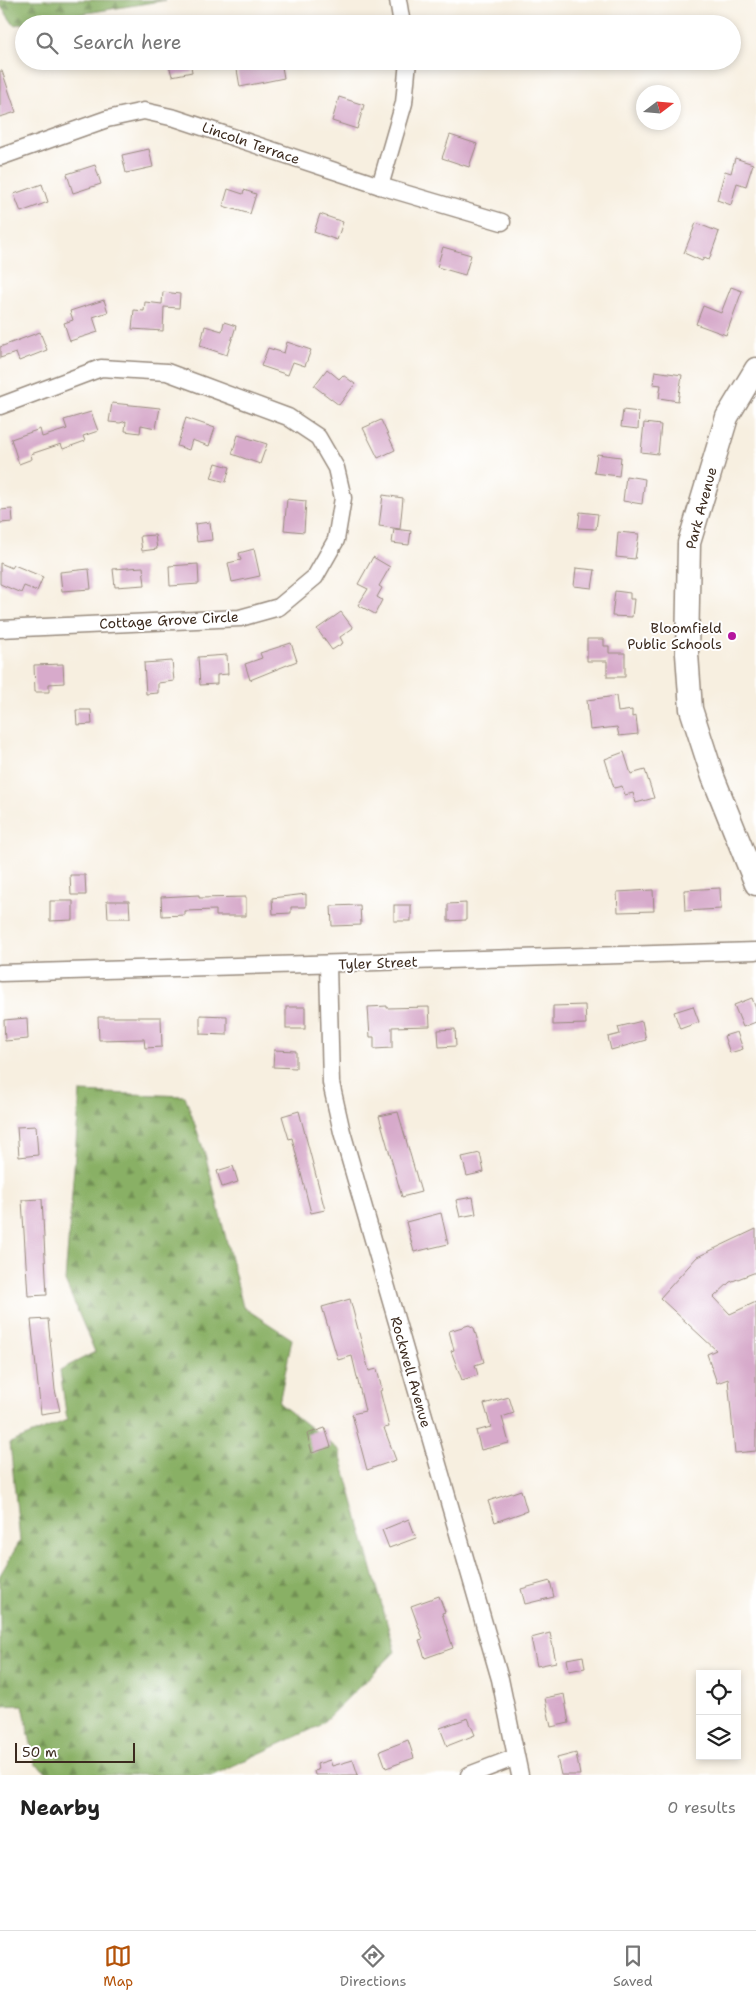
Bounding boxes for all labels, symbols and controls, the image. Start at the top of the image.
search box [15,15,741,70]
icon: search [33,29,61,57]
text: Search here [73,30,182,55]
north arrow [636,85,681,130]
street label: Lincoln Terrace [200,118,302,168]
street label: Park Avenue [681,465,721,551]
street label: Cottage Grove Circle [99,607,239,633]
place label: Bloomfield Public Schools [627,619,722,653]
marker: Bloomfield Public Schools [726,630,738,642]
street label: Tyler Street [338,953,418,973]
street label: Rockwell Avenue [387,1314,435,1430]
map controls [696,1670,741,1760]
button: locate [696,1670,741,1715]
button: layers [696,1715,741,1760]
scale bar [15,1740,135,1763]
text: 50 m [22,1743,57,1761]
text: Nearby [20,1794,100,1822]
text: 0 results [667,1797,736,1818]
tab: Map [103,1942,133,1990]
tab: Directions [340,1942,407,1990]
tab: Saved [613,1942,653,1990]

